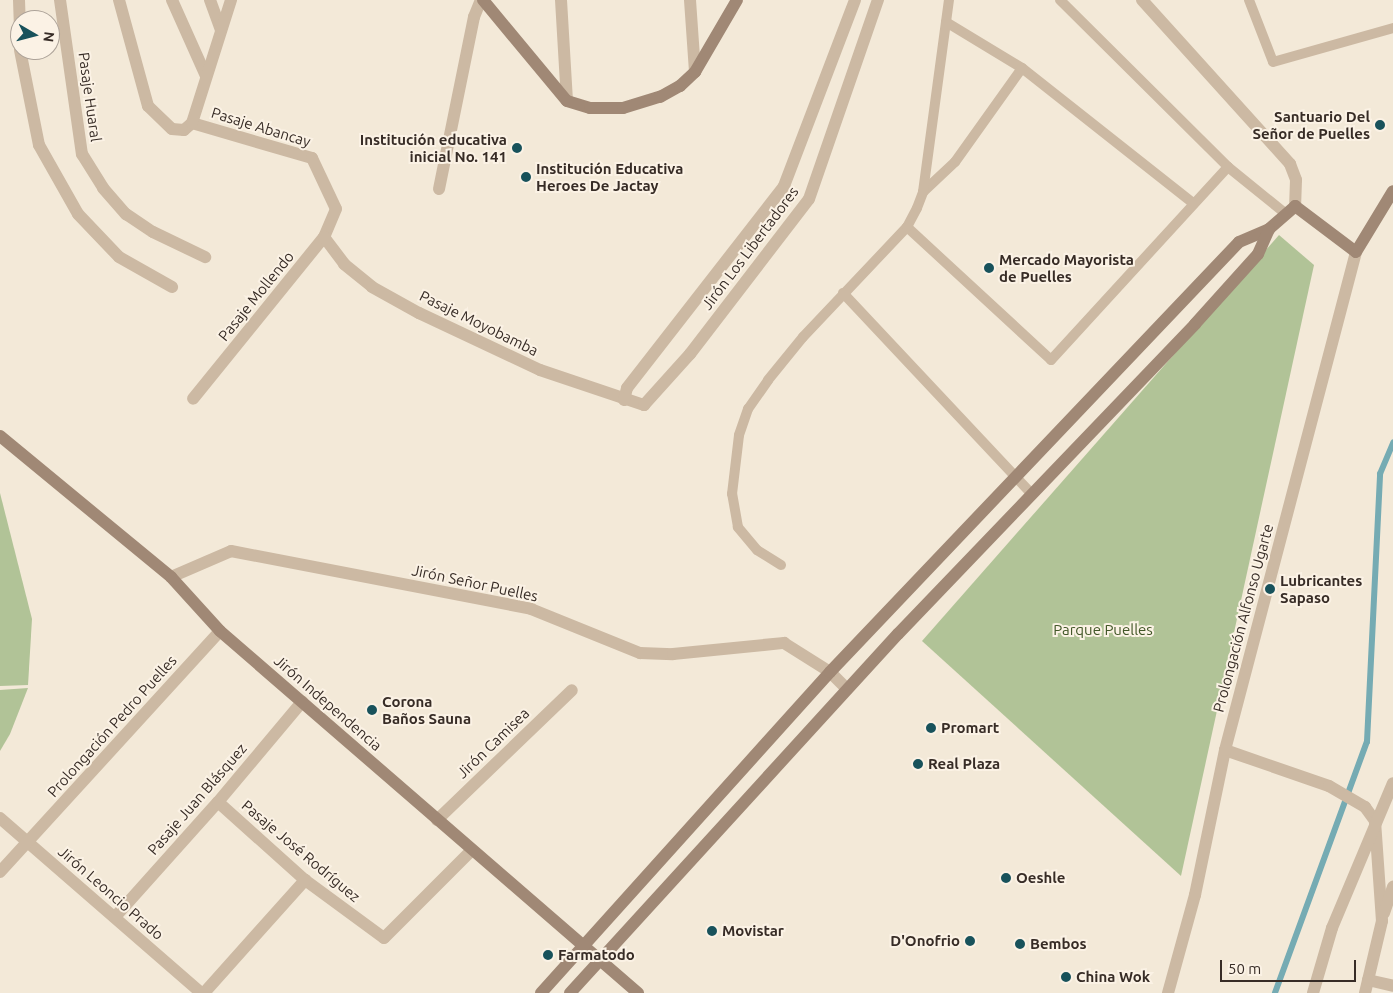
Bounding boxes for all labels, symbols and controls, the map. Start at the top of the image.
north arrow [10,10,60,60]
text: N [40,31,58,43]
street label: Pasaje Huaral [75,51,105,143]
street label: Pasaje Abancay [209,103,313,151]
place label: Santuario Del Señor de Puelles [1252,107,1370,142]
marker: Santuario Del Señor de Puelles [1374,119,1386,131]
place label: Institución educativa inicial No. 141 [360,130,507,165]
marker: Institución educativa inicial No. 141 [511,142,523,154]
place label: Institución Educativa Heroes De Jactay [536,159,683,194]
marker: Institución Educativa Heroes De Jactay [520,171,532,183]
street label: Jirón Los Libertadores [698,183,802,313]
street label: Pasaje Mollendo [214,248,298,344]
place label: Mercado Mayorista de Puelles [999,250,1134,285]
marker: Mercado Mayorista de Puelles [983,262,995,274]
street label: Pasaje Moyobamba [417,286,541,360]
street label: Prolongación Alfonso Ugarte [1209,522,1277,714]
street label: Jirón Señor Puelles [410,561,540,605]
place label: Lubricantes Sapaso [1280,571,1362,606]
marker: Lubricantes Sapaso [1264,583,1276,595]
park label: Parque Puelles [1053,621,1153,639]
street label: Prolongación Pedro Puelles [44,651,180,801]
street label: Jirón Independencia [271,651,385,755]
place label: Corona Baños Sauna [382,692,471,727]
marker: Corona Baños Sauna [366,704,378,716]
street label: Jirón Camisea [453,704,533,782]
place label: Promart [941,719,999,737]
marker: Promart [925,722,937,734]
street label: Pasaje Juan Blásquez [144,740,250,858]
place label: Real Plaza [928,755,1000,773]
marker: Real Plaza [912,758,924,770]
street label: Pasaje José Rodríguez [238,796,364,906]
street label: Jirón Leoncio Prado [55,842,167,944]
place label: Oeshle [1016,869,1065,887]
marker: Oeshle [1000,872,1012,884]
place label: Movistar [722,922,784,940]
marker: Movistar [706,925,718,937]
place label: D'Onofrio [890,932,960,950]
marker: D'Onofrio [964,935,976,947]
place label: Bembos [1030,935,1087,953]
marker: Bembos [1014,938,1026,950]
place label: Farmatodo [558,946,635,964]
marker: Farmatodo [542,949,554,961]
scale bar [1223,950,1359,982]
text: 50 m [1228,960,1261,977]
place label: China Wok [1076,968,1150,986]
marker: China Wok [1060,971,1072,983]

